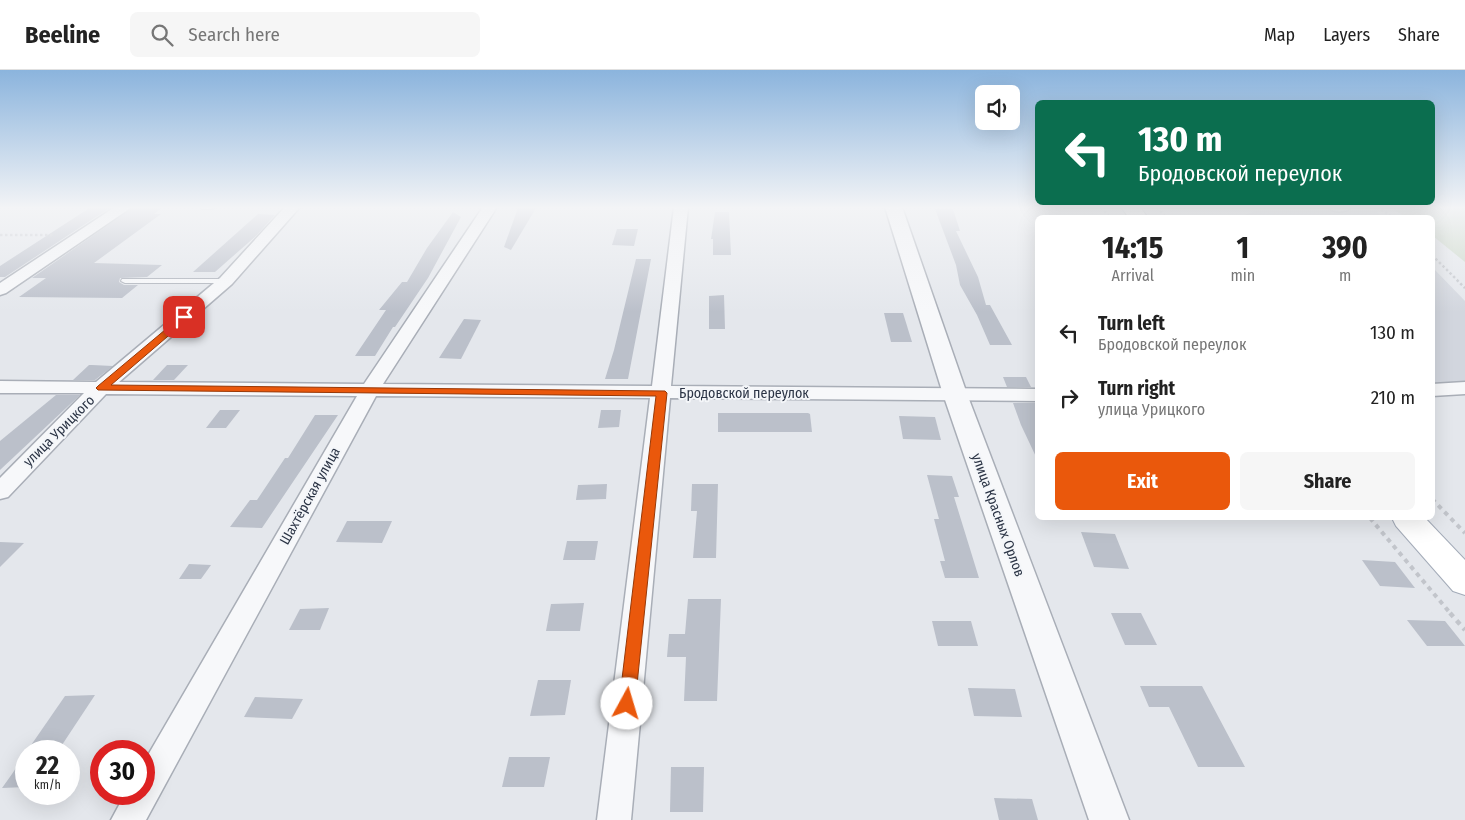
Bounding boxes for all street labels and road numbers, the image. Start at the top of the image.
street label: Бродовской переулок [679,385,809,402]
street label: улица Урицкого [20,392,98,470]
street label: Шахтёрская улица [276,444,344,548]
street label: улица Красных Орлов [968,451,1028,579]

